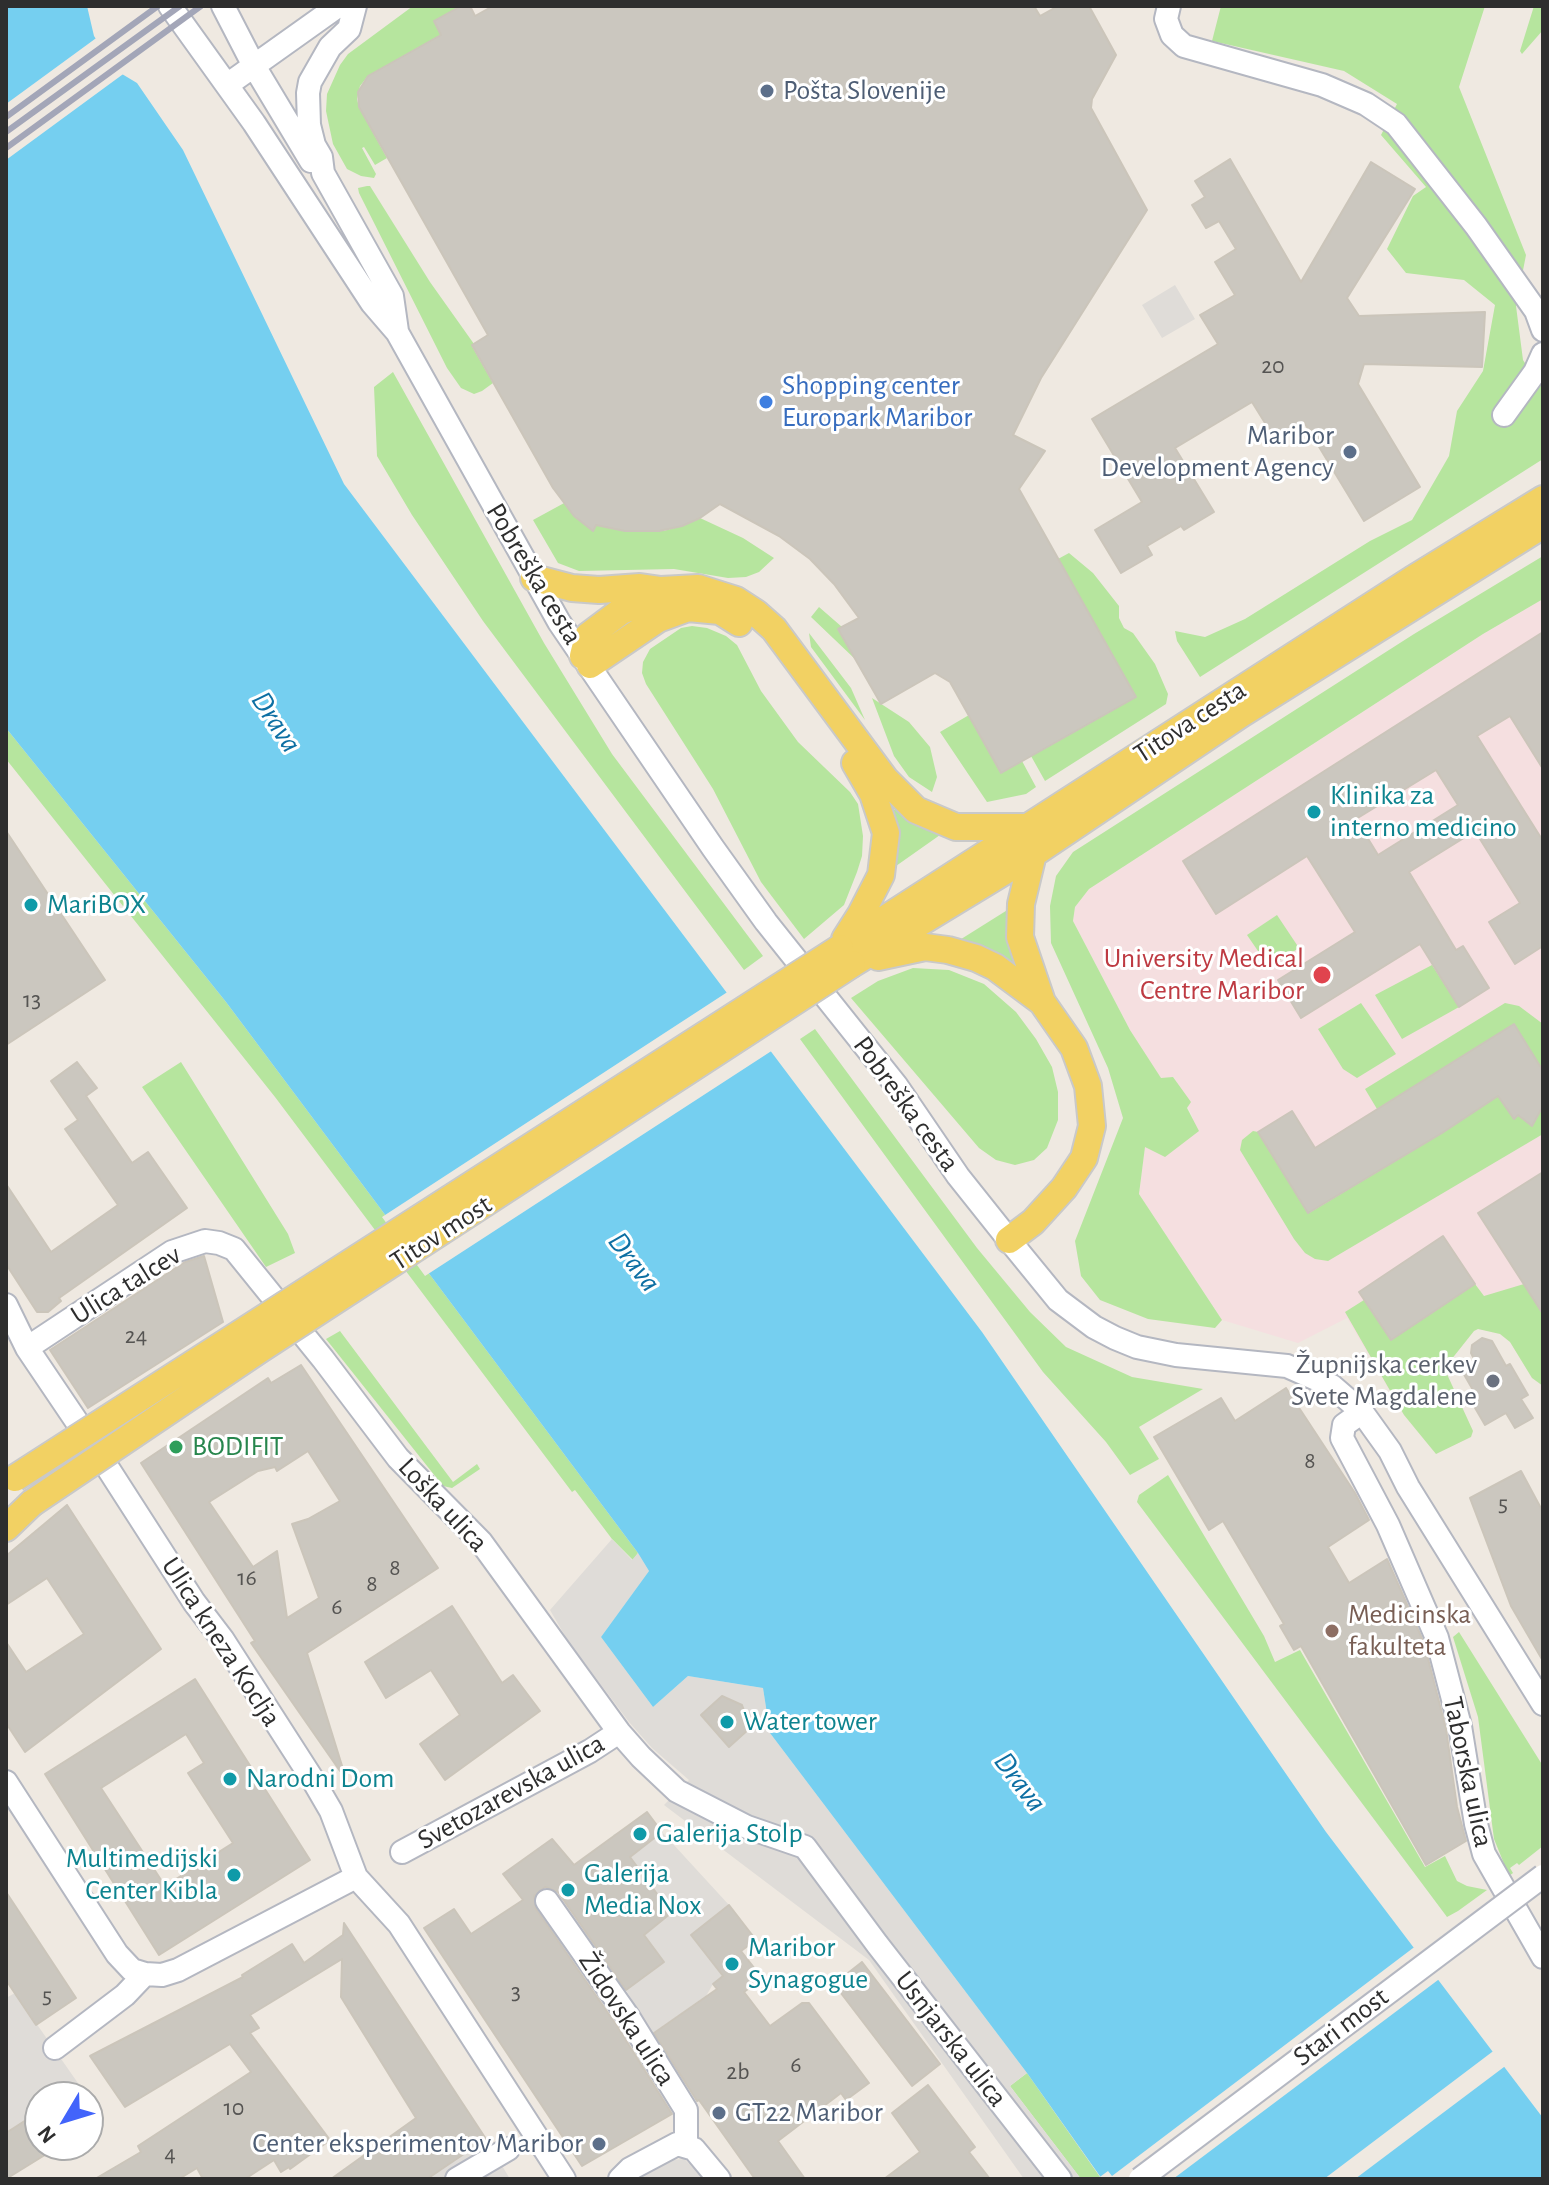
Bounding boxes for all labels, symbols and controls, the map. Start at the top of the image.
place label: Pošta Slovenije [783,74,946,108]
marker: Pošta Slovenije [758,82,776,100]
house number: 20 [1261,352,1285,380]
place label: Shopping center Europark Maribor [782,369,972,435]
marker: Shopping center Europark Maribor [757,393,775,411]
place label: Maribor Development Agency [1101,419,1334,485]
marker: Maribor Development Agency [1341,443,1359,461]
street label: Pobreška cesta [479,497,589,651]
street label: Titova cesta [1127,673,1253,771]
water label: Drava [243,685,309,759]
place label: Klinika za interno medicino [1330,779,1517,845]
marker: Klinika za interno medicino [1305,803,1323,821]
place label: MariBOX [47,888,146,922]
marker: MariBOX [22,896,40,914]
place label: University Medical Centre Maribor [1104,942,1304,1008]
marker: University Medical Centre Maribor [1311,964,1333,986]
house number: 13 [23,986,41,1014]
street label: Pobreška cesta [846,1030,966,1178]
street label: Titov most [384,1188,498,1278]
water label: Drava [600,1225,668,1299]
street label: Ulica talcev [65,1238,187,1332]
house number: 24 [125,1322,147,1350]
place label: Župnijska cerkev Svete Magdalene [1291,1348,1477,1414]
marker: Župnijska cerkev Svete Magdalene [1484,1372,1502,1390]
place label: BODIFIT [192,1430,283,1464]
marker: BODIFIT [167,1438,185,1456]
house number: 8 [1304,1447,1316,1475]
street label: Loška ulica [391,1451,495,1559]
house number: 5 [1498,1490,1508,1518]
street label: Ulica kneza Koclja [154,1551,288,1733]
house number: 8 [389,1554,401,1582]
house number: 16 [237,1564,257,1592]
house number: 8 [366,1570,378,1598]
house number: 6 [331,1593,343,1621]
place label: Medicinska fakulteta [1348,1598,1471,1664]
marker: Medicinska fakulteta [1323,1622,1341,1640]
street label: Taborska ulica [1436,1694,1500,1850]
place label: Water tower [743,1705,877,1739]
marker: Water tower [718,1713,736,1731]
street label: Svetozarevska ulica [412,1727,610,1857]
water label: Drava [986,1745,1054,1819]
place label: Narodni Dom [246,1762,394,1796]
marker: Narodni Dom [221,1770,239,1788]
place label: Galerija Stolp [656,1817,803,1851]
marker: Galerija Stolp [631,1825,649,1843]
place label: Multimedijski Center Kibla [66,1842,218,1908]
place label: Galerija Media Nox [584,1857,701,1923]
marker: Multimedijski Center Kibla [225,1866,243,1884]
marker: Galerija Media Nox [559,1881,577,1899]
place label: Maribor Synagogue [748,1931,868,1997]
street label: Židovska ulica [571,1946,683,2092]
marker: Maribor Synagogue [723,1955,741,1973]
street label: Usnjarska ulica [888,1964,1014,2114]
house number: 3 [511,1978,521,2006]
street label: Stari most [1287,1980,1395,2074]
house number: 5 [42,1982,52,2010]
house number: 6 [790,2051,802,2079]
house number: 2b [726,2058,750,2086]
north arrow [24,2081,104,2161]
house number: 10 [224,2094,244,2122]
place label: GT22 Maribor [735,2096,883,2130]
marker: GT22 Maribor [710,2104,728,2122]
text: N [33,2122,60,2147]
place label: Center eksperimentov Maribor [252,2127,583,2161]
marker: Center eksperimentov Maribor [590,2135,608,2153]
house number: 4 [164,2140,176,2168]

